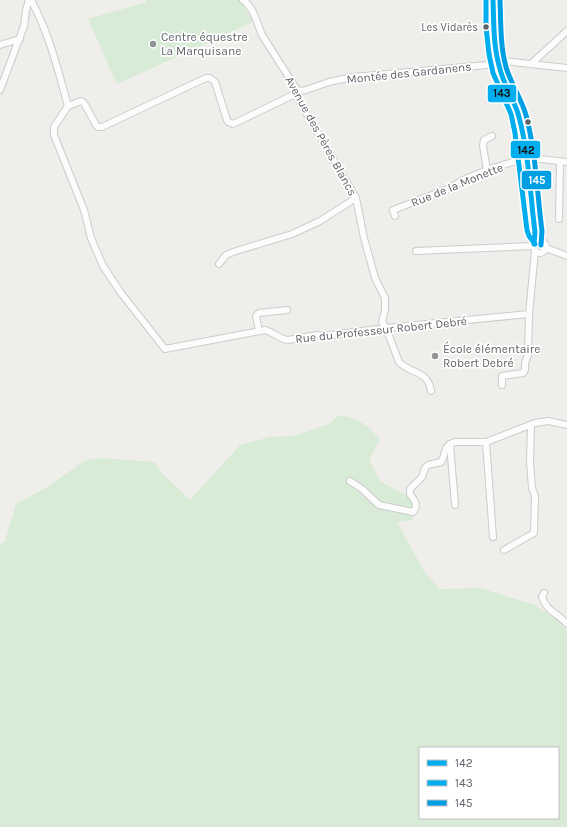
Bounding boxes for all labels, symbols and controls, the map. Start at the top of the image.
place label: Les Vidarès [421,21,478,34]
marker: Les Vidarès [481,22,491,32]
place label: Centre équestre La Marquisane [161,30,248,58]
marker: Centre équestre La Marquisane [148,39,158,49]
street label: Montée des Gardanens [346,59,472,87]
street label: Avenue des Pères Blancs [282,74,360,198]
line badge: 143 [487,84,517,103]
text: 143 [493,87,511,100]
unlabelled marker [523,117,533,127]
line badge: 142 [510,140,541,159]
text: 142 [517,144,535,157]
street label: Rue de la Monette [409,160,505,210]
line badge: 145 [521,170,552,190]
text: 145 [529,174,545,187]
street label: Rue du Professeur Robert Debré [295,314,467,346]
place label: École élémentaire Robert Debré [443,341,540,370]
marker: École élémentaire Robert Debré [430,351,440,361]
legend [419,747,559,819]
text: 142 [455,756,473,770]
text: 143 [455,776,473,790]
text: 145 [455,796,473,810]

